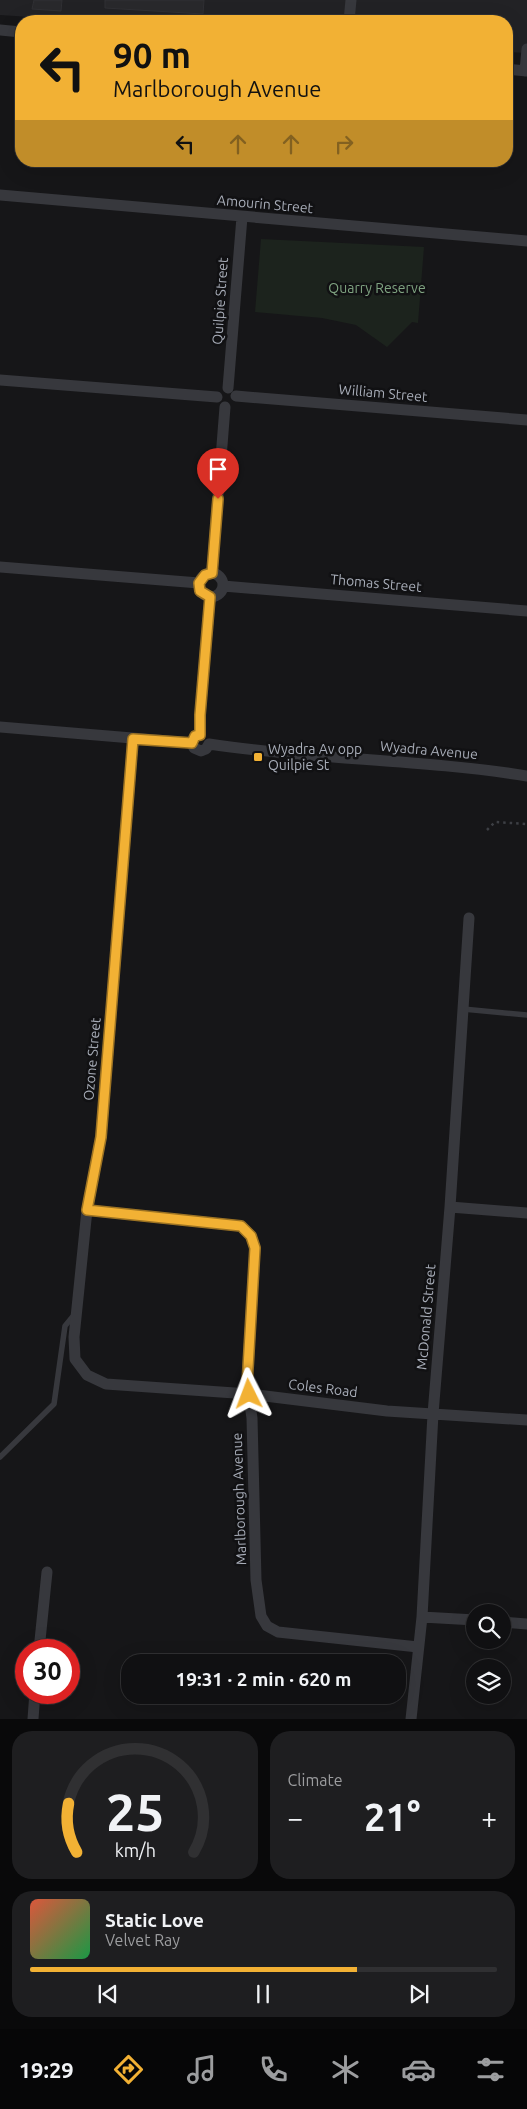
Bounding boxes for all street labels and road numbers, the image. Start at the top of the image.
street label: Amourin Street [216,192,314,216]
street label: Quilpie Street [209,256,231,345]
street label: William Street [338,381,428,405]
street label: Thomas Street [330,571,423,595]
street label: Wyadra Avenue [380,738,478,762]
street label: Ozone Street [80,1016,104,1101]
street label: McDonald Street [413,1263,439,1371]
street label: Coles Road [287,1376,359,1400]
street label: Marlborough Avenue [229,1432,249,1566]

